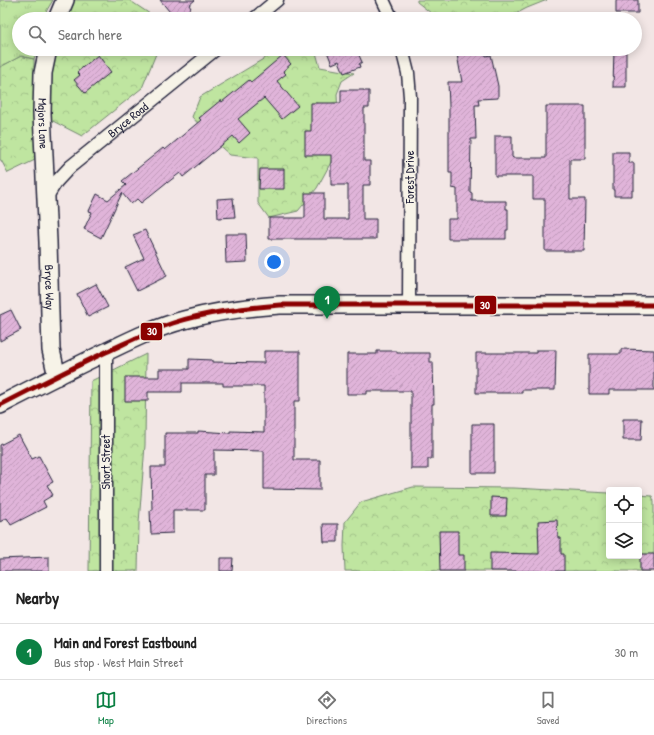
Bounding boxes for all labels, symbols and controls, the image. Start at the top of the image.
search box [12,12,642,56]
icon: search [26,23,48,45]
text: Search here [58,24,122,45]
street label: Majors Lane [34,98,53,150]
street label: Bryce Road [104,98,152,141]
street label: Forest Drive [401,150,418,204]
your location [264,252,284,272]
street label: Bryce Way [41,264,59,310]
pin: 1 [314,286,340,319]
line badge: 30 [474,295,497,315]
text: 30 [480,298,490,312]
line badge: 30 [140,322,163,341]
text: 30 [147,324,157,338]
street label: Short Street [97,434,114,489]
map controls [606,487,642,559]
button: locate [606,487,642,523]
button: layers [606,523,642,559]
text: Nearby [16,586,59,609]
text: Main and Forest Eastbound [54,632,196,653]
text: 1 [27,643,31,661]
text: 30 m [615,643,638,661]
text: Bus stop · West Main Street [54,653,183,671]
tab: Map [95,689,117,727]
tab: Directions [307,689,347,727]
tab: Saved [537,689,559,727]

